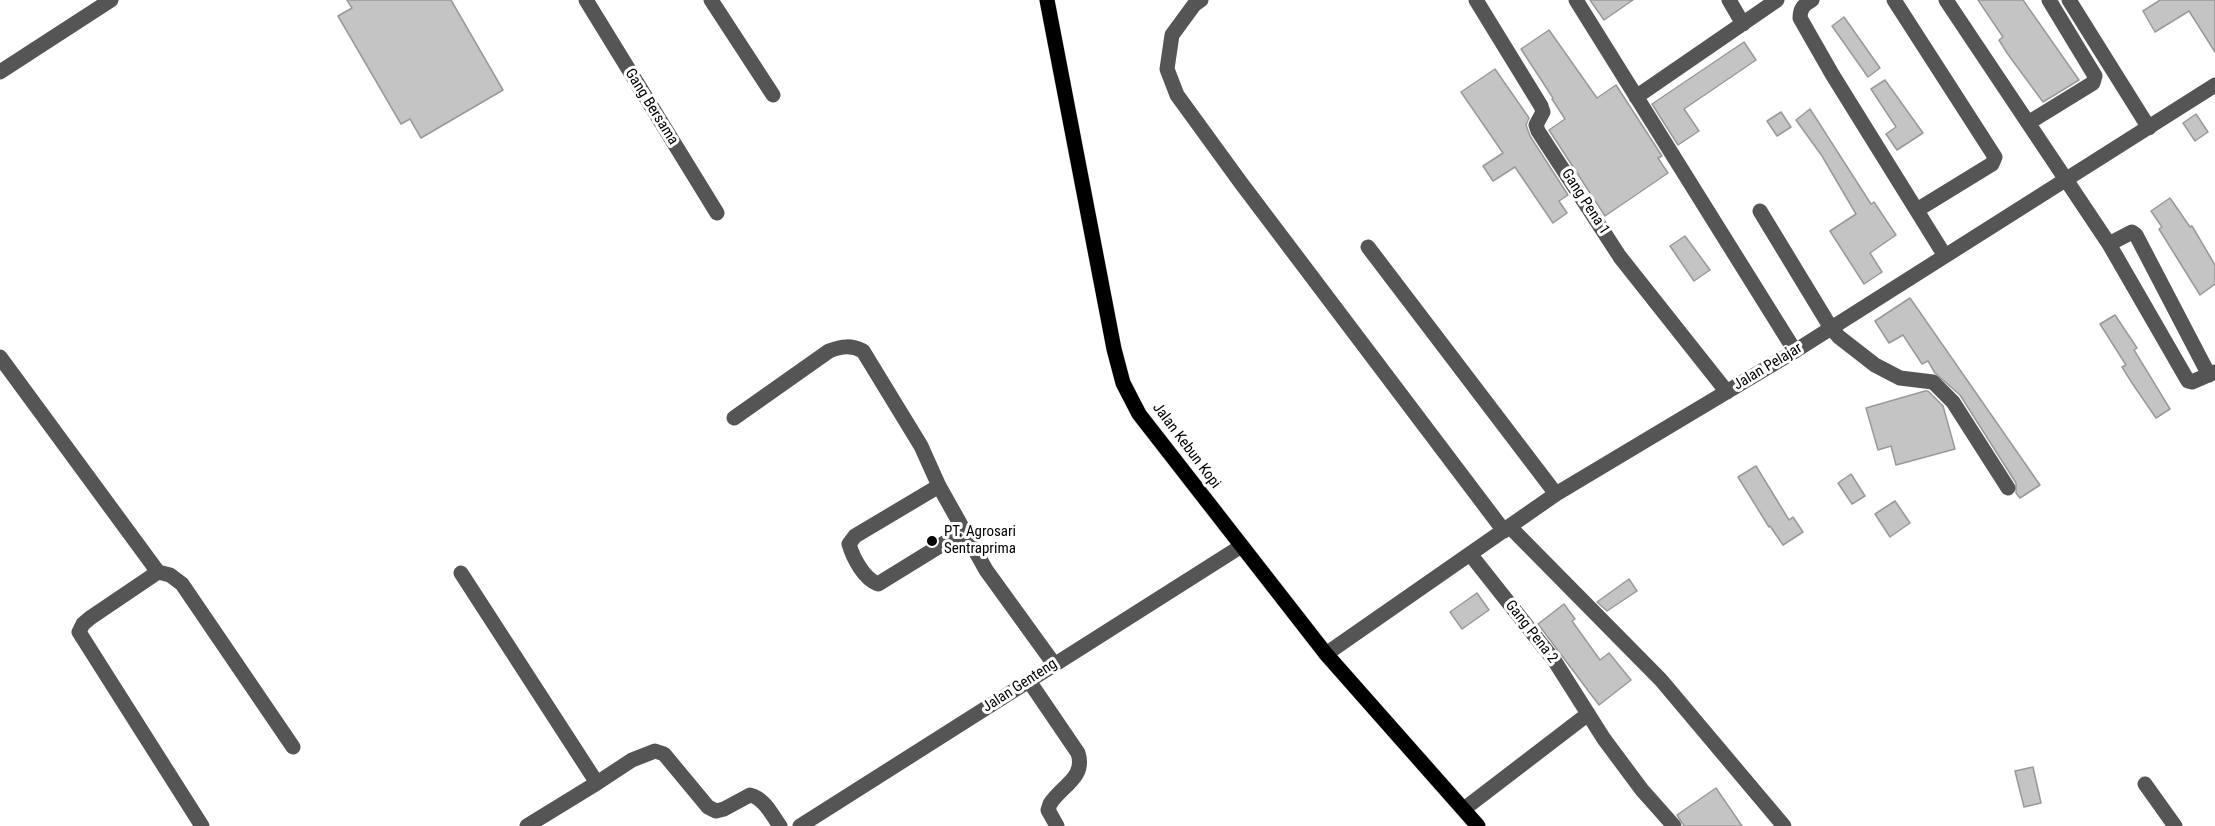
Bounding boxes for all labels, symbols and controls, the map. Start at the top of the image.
street label: Gang Bersama [620,66,682,148]
street label: Gang Pena 1 [1557,166,1613,238]
street label: Jalan Pelajar [1730,340,1806,394]
street label: Jalan Kebun Kopi [1148,400,1224,492]
place label: PT. Agrosari Sentraprima [944,523,1016,558]
marker: PT. Agrosari Sentraprima [925,534,939,548]
street label: Gang Pena 2 [1501,597,1561,667]
street label: Jalan Genteng [979,655,1061,717]

